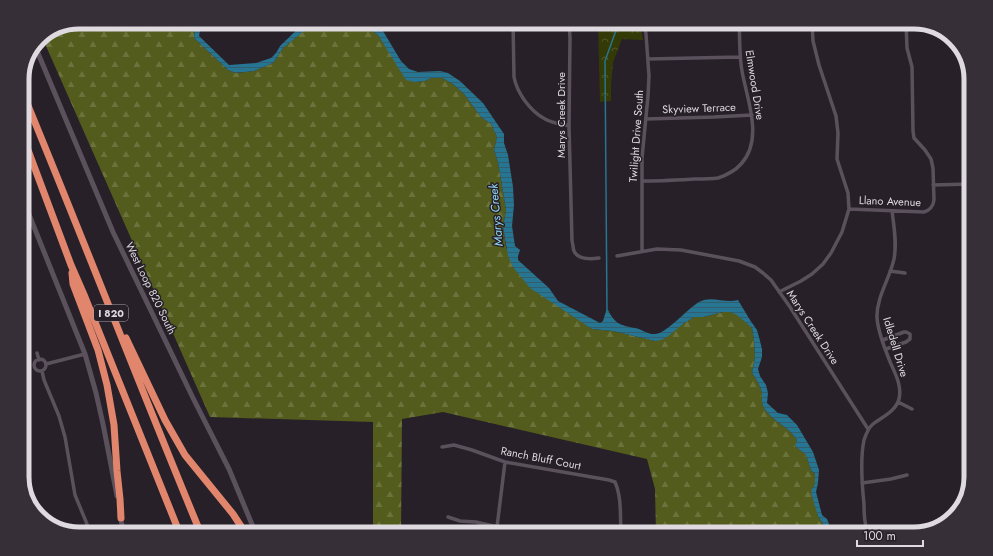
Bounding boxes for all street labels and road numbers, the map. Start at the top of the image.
street label: Elmwood Drive [742,49,768,121]
street label: Marys Creek Drive [553,72,569,158]
street label: Twilight Drive South [625,89,647,183]
street label: Skyview Terrace [662,99,736,117]
street label: Llano Avenue [859,192,922,210]
street label: West Loop 820 South [122,239,180,337]
street label: Marys Creek Drive [783,287,843,368]
road number: I 820 [94,305,128,321]
street label: Idledell Drive [879,315,913,379]
street label: Ranch Bluff Court [500,442,583,474]

